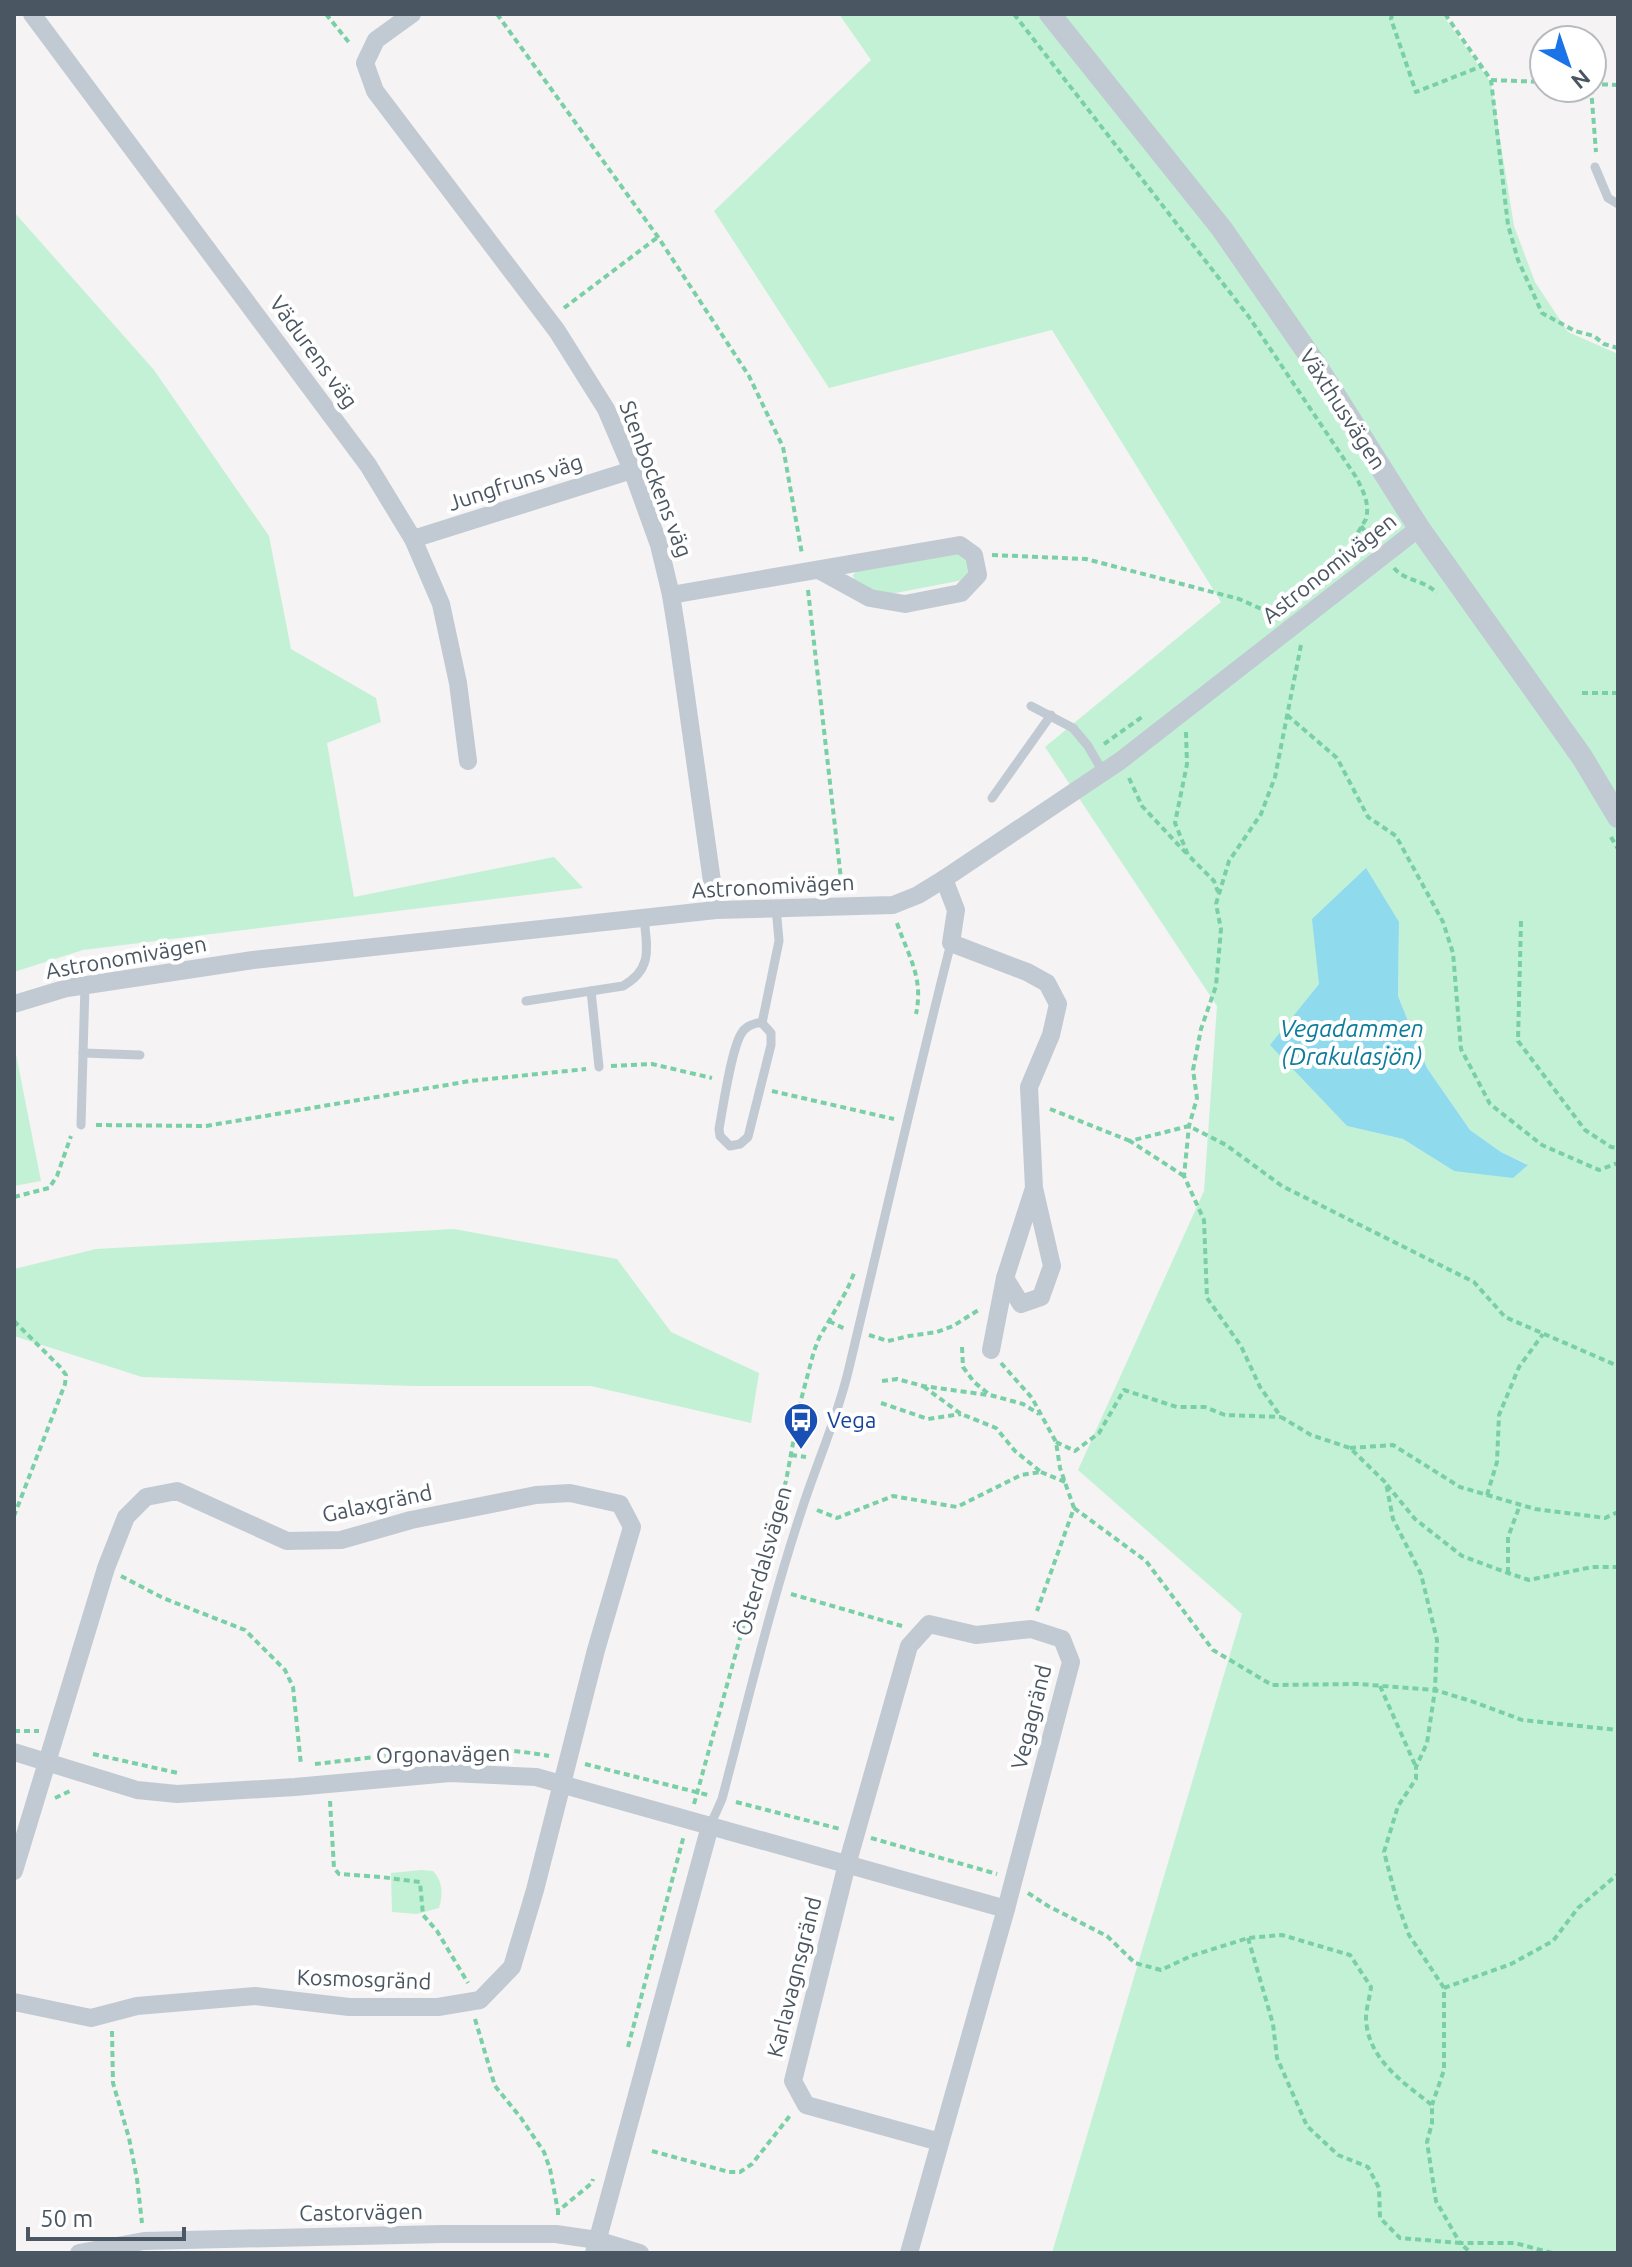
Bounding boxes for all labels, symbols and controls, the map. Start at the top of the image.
north arrow [1528,24,1608,104]
text: N [1567,65,1596,95]
street label: Vädurens väg [265,291,363,413]
street label: Växthusvägen [1295,344,1392,474]
street label: Stenbockens väg [615,397,698,561]
street label: Jungfruns väg [445,448,585,515]
street label: Astronomivägen [1257,508,1401,628]
street label: Astronomivägen [691,869,855,902]
street label: Astronomivägen [43,930,208,983]
water label: Vegadammen (Drakulasjön) [1280,1015,1424,1070]
bus stop icon: Vega [782,1401,820,1451]
place label: Vega [827,1407,876,1432]
street label: Galaxgränd [320,1479,434,1526]
street label: Österdalsvägen [729,1483,796,1639]
street label: Vegagränd [1005,1662,1056,1772]
street label: Orgonavägen [376,1740,510,1767]
street label: Karlavagnsgränd [761,1894,826,2060]
street label: Kosmosgränd [296,1964,432,1993]
scale bar [28,2191,184,2241]
street label: Castorvägen [299,2198,423,2225]
text: 50 m [40,2205,93,2232]

